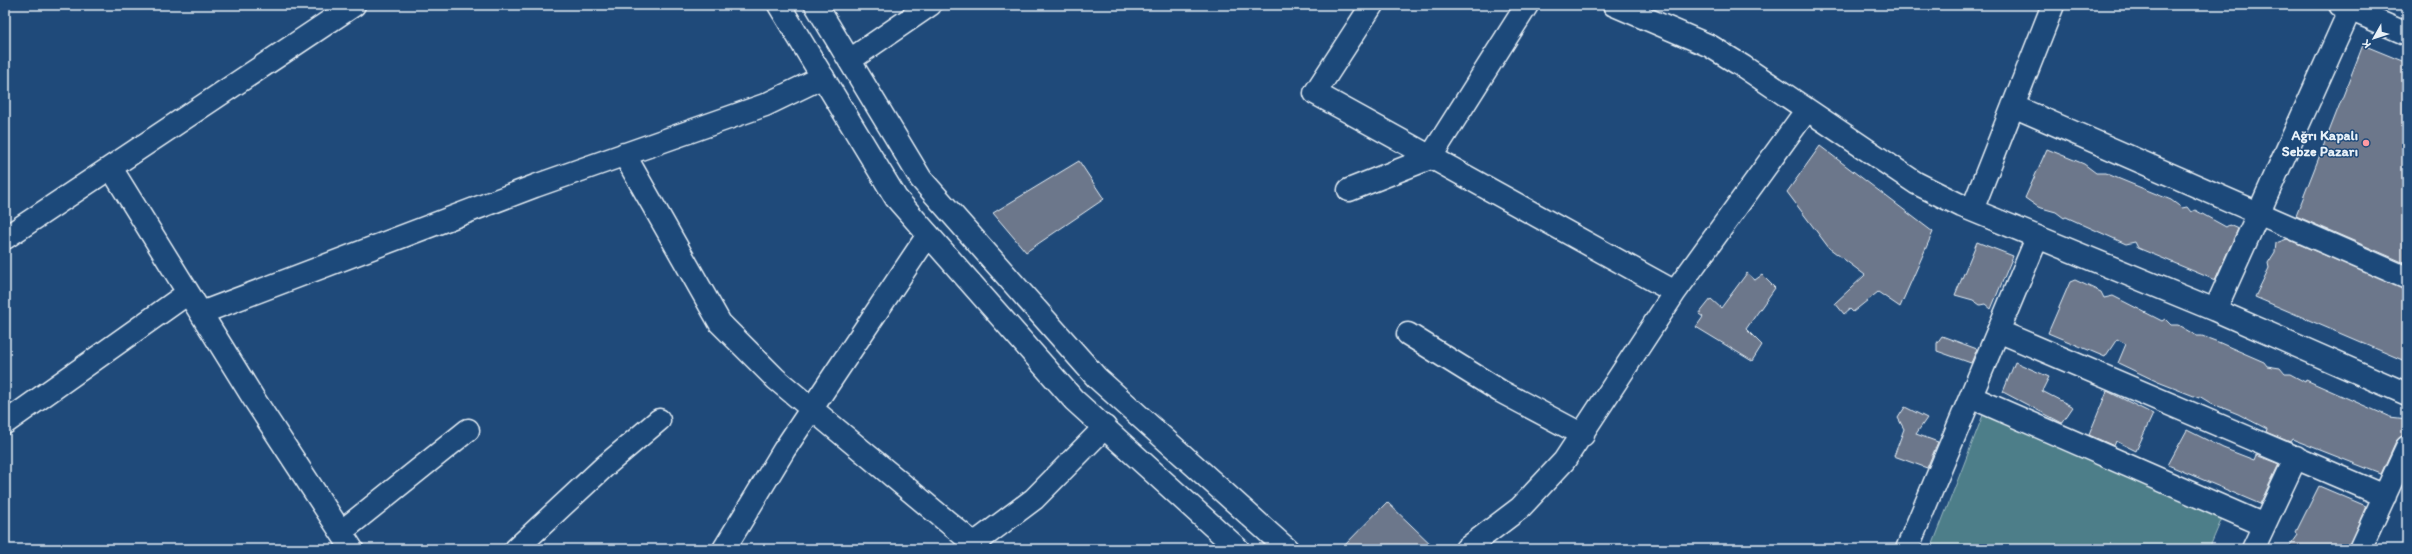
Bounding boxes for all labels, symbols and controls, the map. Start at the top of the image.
north arrow [2354,18,2394,58]
text: K [2359,36,2374,51]
place label: Ağrı Kapalı Sebze Pazarı [2282,127,2358,160]
marker: Ağrı Kapalı Sebze Pazarı [2361,138,2371,148]

